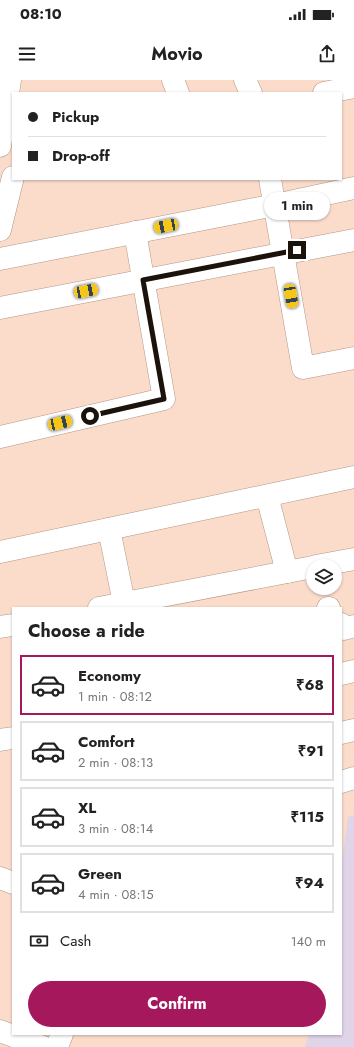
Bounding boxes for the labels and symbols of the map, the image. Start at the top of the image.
callout: 1 min [264,192,330,220]
car [153,218,179,234]
route end [288,241,306,259]
car [73,283,99,299]
car [283,283,299,309]
route start [81,407,99,425]
car [47,414,73,432]

